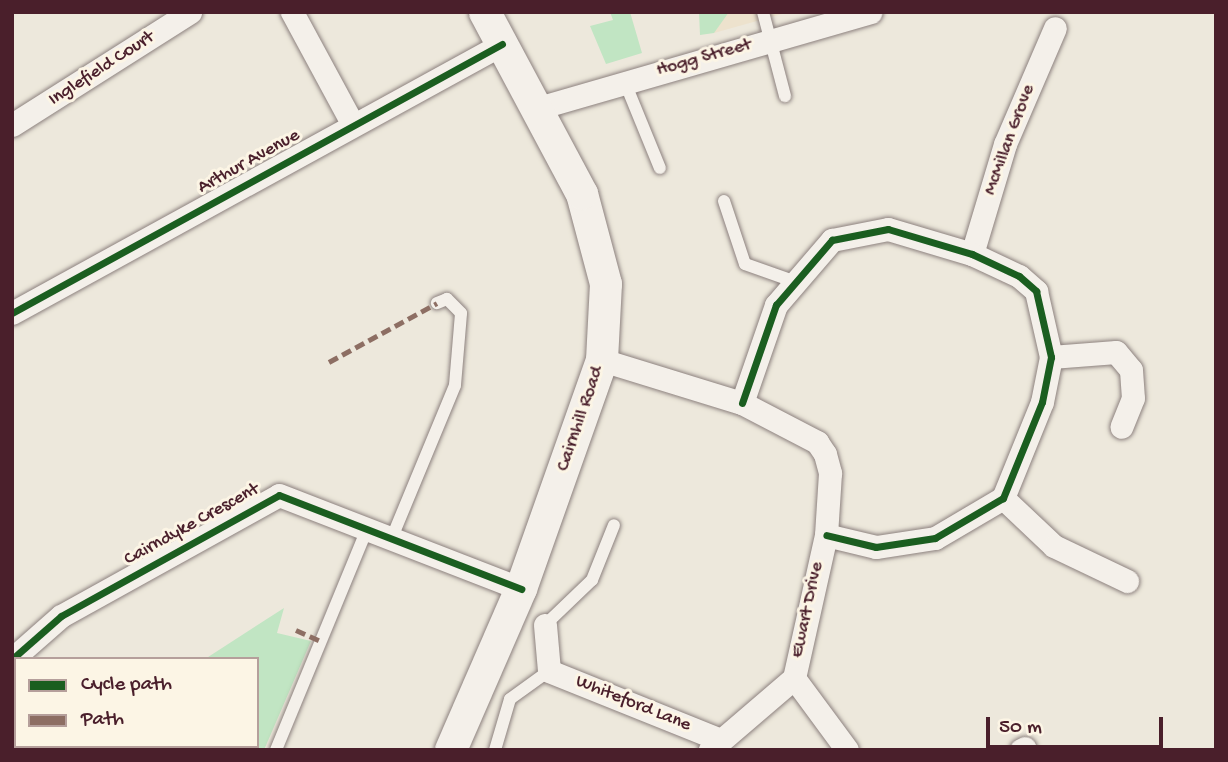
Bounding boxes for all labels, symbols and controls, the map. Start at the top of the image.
street label: Inglefield Court [45,26,159,112]
street label: Hogg Street [654,34,754,82]
street label: McMillan Grove [979,82,1041,198]
street label: Arthur Avenue [194,125,304,199]
street label: Cairnhill Road [552,364,610,474]
street label: Cairndyke Crescent [121,478,263,572]
street label: Ewart Drive [787,560,829,660]
legend [14,657,259,748]
street label: Whiteford Lane [572,671,694,737]
text: Cycle path [81,673,172,698]
scale bar [990,702,1167,746]
text: Path [81,708,124,733]
text: 50 m [999,716,1042,741]

